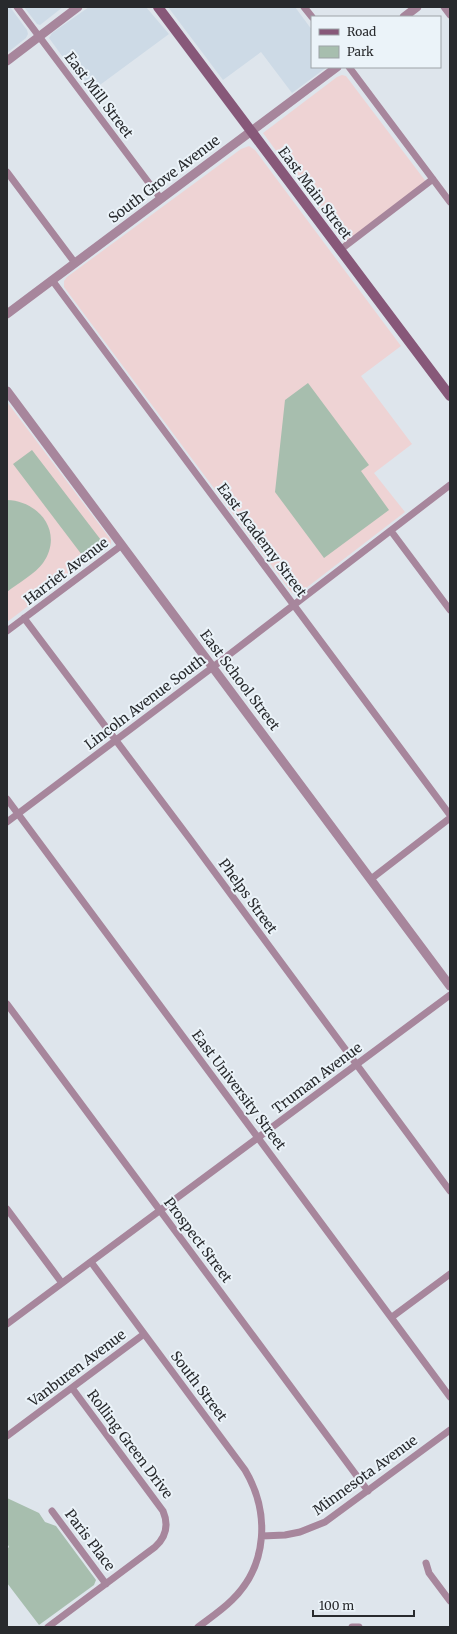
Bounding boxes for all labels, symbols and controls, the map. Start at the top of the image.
legend [311,16,441,68]
text: Road [347,24,376,39]
text: Park [347,44,374,59]
street label: East Mill Street [61,48,137,142]
street label: South Grove Avenue [105,131,223,227]
street label: East Main Street [274,143,356,243]
street label: East Academy Street [213,480,311,601]
street label: Harriet Avenue [20,533,112,609]
street label: East School Street [196,626,284,734]
street label: Lincoln Avenue South [81,651,209,753]
street label: Phelps Street [215,855,282,937]
street label: East University Street [188,1026,290,1154]
street label: Truman Avenue [269,1038,365,1118]
street label: Prospect Street [160,1194,236,1287]
street label: Vanburen Avenue [24,1326,129,1411]
street label: South Street [167,1347,232,1425]
street label: Rolling Green Drive [83,1386,177,1502]
street label: Minnesota Avenue [309,1431,421,1519]
street label: Paris Place [61,1506,119,1574]
scale bar [313,1592,414,1618]
text: 100 m [319,1598,354,1613]

